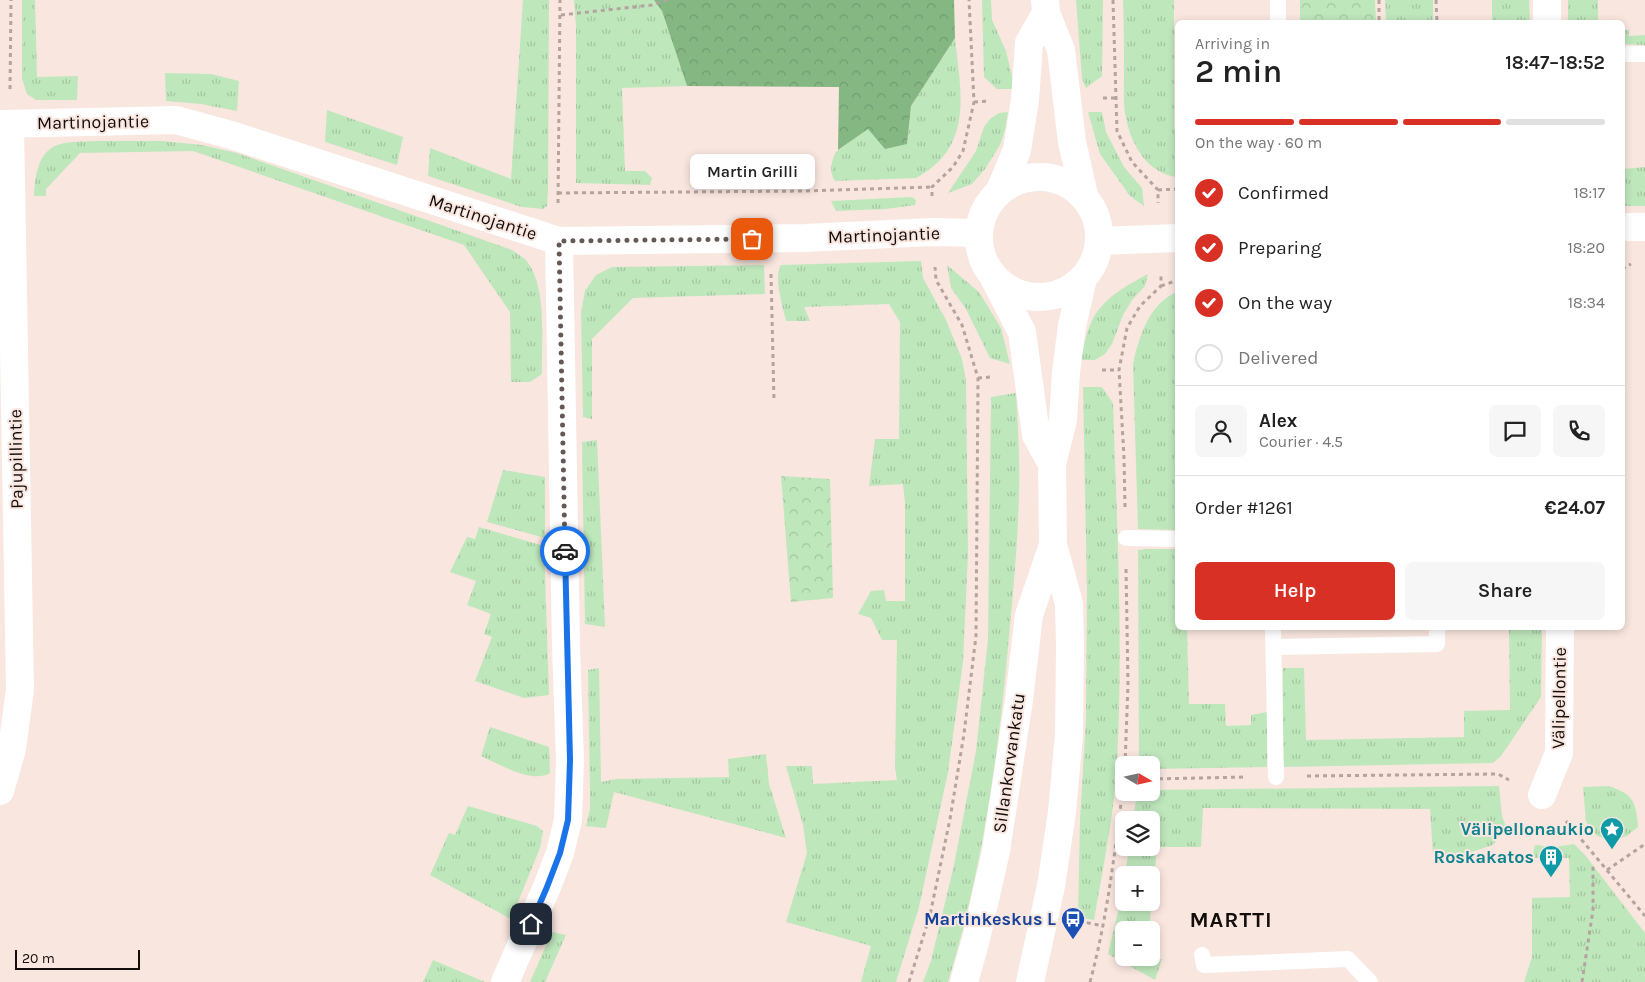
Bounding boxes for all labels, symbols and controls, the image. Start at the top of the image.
text: Arriving in [1195,34,1270,53]
text: 18:47–18:52 [1505,52,1605,74]
text: 2 min [1195,53,1282,90]
street label: Martinojantie [37,110,149,134]
text: On the way · 60 m [1195,133,1322,152]
callout: Martin Grilli [690,154,814,189]
text: Martin Grilli [707,162,798,181]
icon: check [1195,179,1223,207]
text: Confirmed [1238,182,1329,204]
text: 18:17 [1573,183,1605,202]
street label: Martinojantie [426,189,540,245]
pin [731,218,773,260]
street label: Martinojantie [828,222,940,248]
icon: bag [738,225,766,253]
icon: check [1195,234,1223,262]
text: Preparing [1238,237,1321,259]
text: 18:20 [1567,238,1605,257]
icon: check [1195,289,1223,317]
text: On the way [1238,292,1332,314]
text: 18:34 [1568,293,1605,312]
text: Delivered [1238,347,1318,369]
button: person [1195,405,1247,457]
button: chat [1489,405,1541,457]
button: phone [1553,405,1605,457]
street label: Pajupillintie [4,409,28,509]
text: Alex [1259,410,1297,432]
text: Courier · 4.5 [1259,432,1343,451]
text: Order #1261 [1195,497,1293,519]
text: €24.07 [1545,497,1605,519]
courier [540,526,590,576]
icon: car [551,537,579,565]
button: Help [1195,562,1395,620]
button: Share [1405,562,1605,620]
street label: Välipellontie [1547,647,1571,749]
street label: Sillankorvankatu [988,692,1030,834]
north arrow [1115,756,1160,801]
map controls [1115,756,1160,966]
button: layers [1115,811,1160,856]
place icon: Välipellonaukio [1599,816,1625,850]
place label: Välipellonaukio [1461,818,1594,840]
building icon: Roskakatos [1538,844,1564,878]
place label: Roskakatos [1434,846,1534,868]
button: + [1115,866,1160,911]
pin [510,903,552,945]
bus stop icon: Martinkeskus L [1060,906,1086,940]
district label: MARTTI [1189,907,1273,933]
place label: Martinkeskus L [924,908,1056,930]
icon: home [517,910,545,938]
button: − [1115,921,1160,966]
scale bar [15,947,140,970]
text: 20 m [22,950,55,967]

